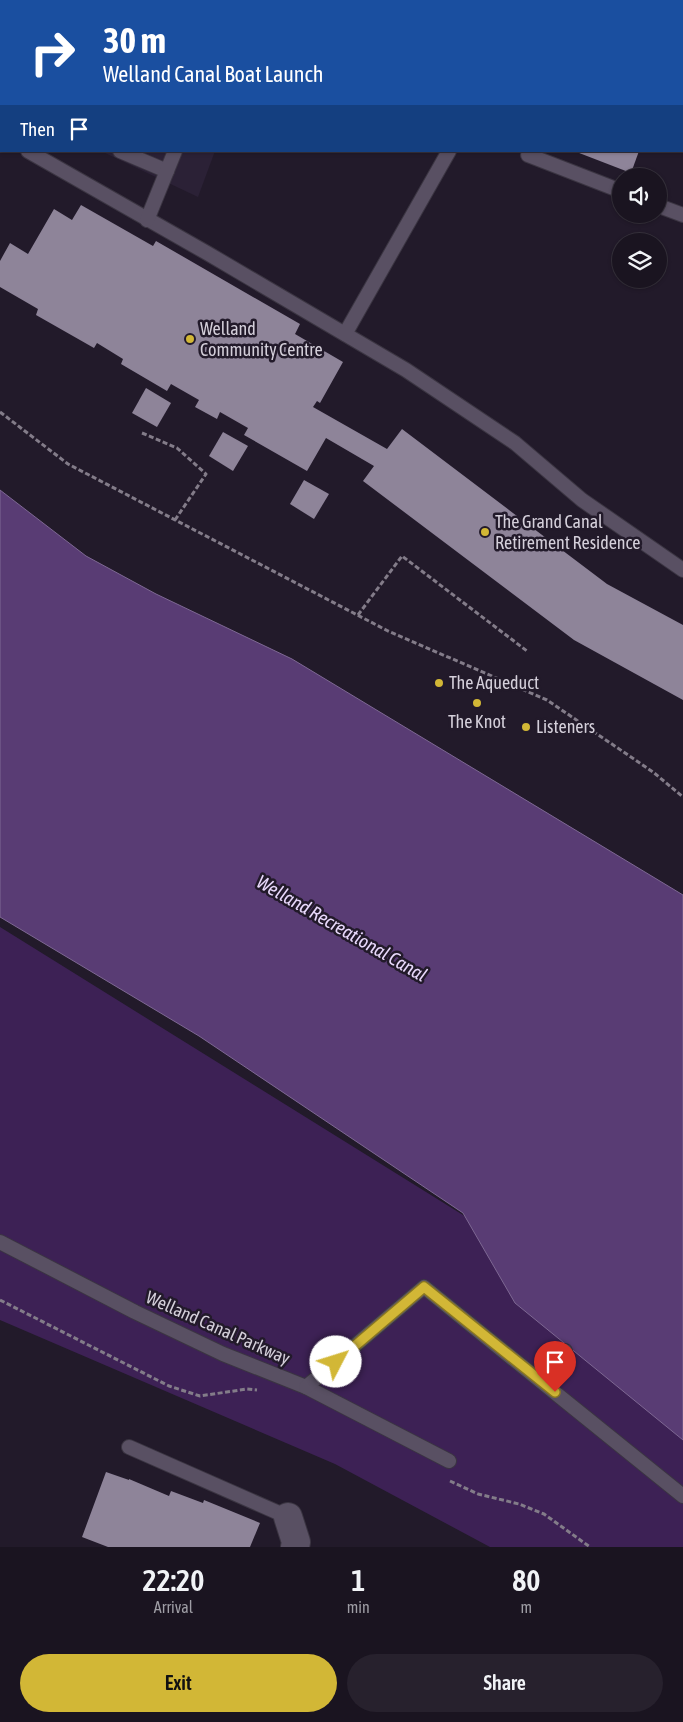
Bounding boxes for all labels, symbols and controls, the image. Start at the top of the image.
icon: right [20,20,85,85]
text: 30 m [103,20,166,60]
text: Welland Canal Boat Launch [103,61,323,87]
icon: arrive [65,115,93,143]
text: Then [20,118,55,140]
map controls [612,168,667,288]
button: sound [612,168,667,223]
button: layers [612,233,667,288]
place label: Welland Community Centre [200,318,323,360]
marker: Welland Community Centre [184,333,196,345]
place label: The Grand Canal Retirement Residence [495,511,640,553]
marker: The Grand Canal Retirement Residence [479,526,491,538]
place label: The Aqueduct [449,672,539,693]
marker: The Aqueduct [433,677,445,689]
marker: The Knot [471,697,483,709]
place label: The Knot [448,711,506,732]
place label: Listeners [536,716,595,737]
marker: Listeners [520,721,532,733]
water label: Welland Recreational Canal [253,870,431,986]
street label: Welland Canal Parkway [143,1286,294,1369]
position arrow [309,1335,361,1387]
pin [534,1341,576,1392]
icon: arrive [541,1348,569,1376]
text: 22:20 [143,1563,204,1597]
text: 1 [351,1563,365,1597]
text: 80 [512,1563,540,1597]
text: Arrival [154,1598,193,1616]
text: min [347,1598,370,1616]
text: m [521,1598,532,1616]
button: Exit [20,1654,337,1712]
button: Share [347,1654,663,1712]

